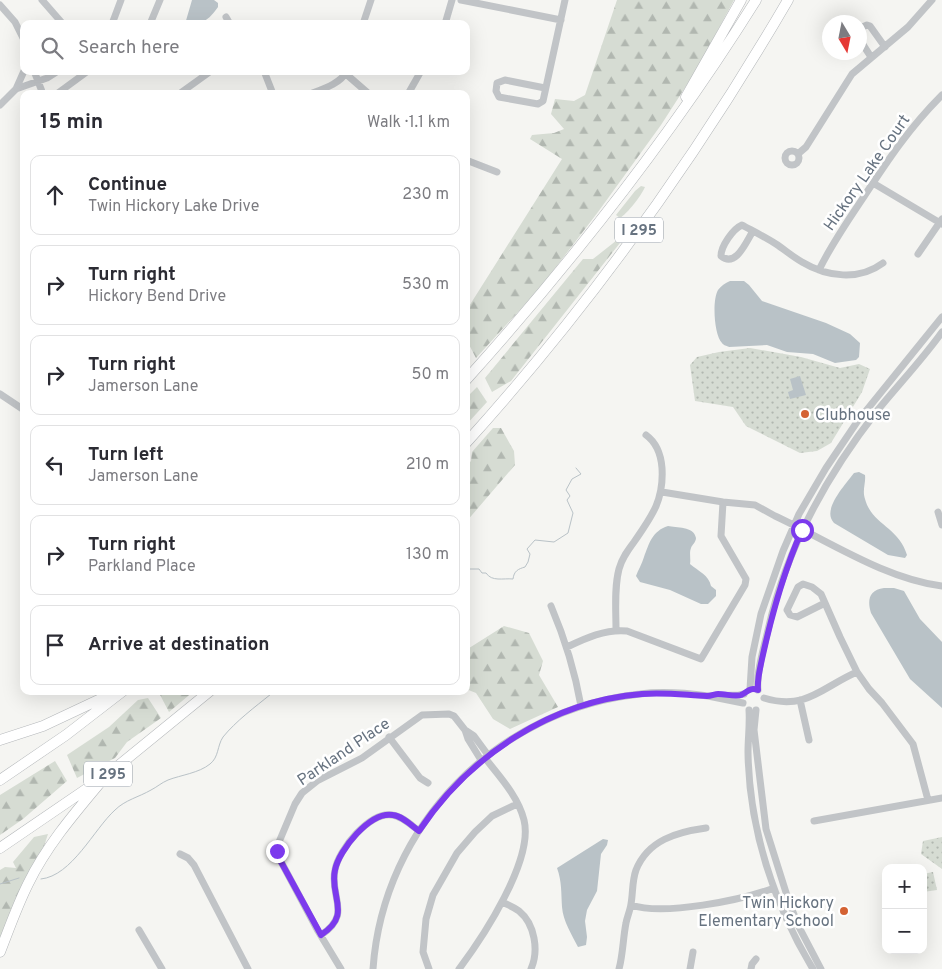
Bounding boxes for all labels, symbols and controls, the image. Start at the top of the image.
north arrow [822,15,867,60]
search box [20,20,470,75]
icon: search [38,34,66,62]
text: Search here [78,36,180,60]
text: 15 min [40,109,103,136]
street label: Hickory Lake Court [820,111,915,235]
text: Walk · 1.1 km [367,113,450,133]
text: Continue [88,173,167,197]
icon: ahead [41,181,69,209]
text: 230 m [402,185,449,205]
text: Twin Hickory Lake Drive [88,197,259,217]
road number: I 295 [615,218,663,242]
text: Turn right [88,263,176,287]
icon: right [41,271,69,299]
text: 530 m [402,275,449,295]
text: Hickory Bend Drive [88,287,226,307]
text: Turn right [88,353,176,377]
icon: right [41,361,69,389]
text: 50 m [412,365,449,385]
text: Jamerson Lane [88,377,198,397]
place label: Clubhouse [815,406,891,426]
marker: Clubhouse [799,408,811,420]
text: Turn left [88,443,164,467]
icon: left [41,451,69,479]
text: 210 m [406,455,449,475]
text: Jamerson Lane [88,467,198,487]
route start [791,519,814,542]
text: Turn right [88,533,176,557]
icon: right [41,541,69,569]
text: 130 m [406,545,449,565]
text: Parkland Place [88,557,196,577]
icon: arrive [41,631,69,659]
text: Arrive at destination [88,633,269,657]
street label: Parkland Place [294,714,394,791]
road number: I 295 [84,762,132,786]
route end [266,840,289,863]
map controls [882,864,927,954]
button: + [882,864,927,909]
place label: Twin Hickory Elementary School [698,894,834,932]
marker: Twin Hickory Elementary School [838,905,850,917]
button: − [882,909,927,954]

